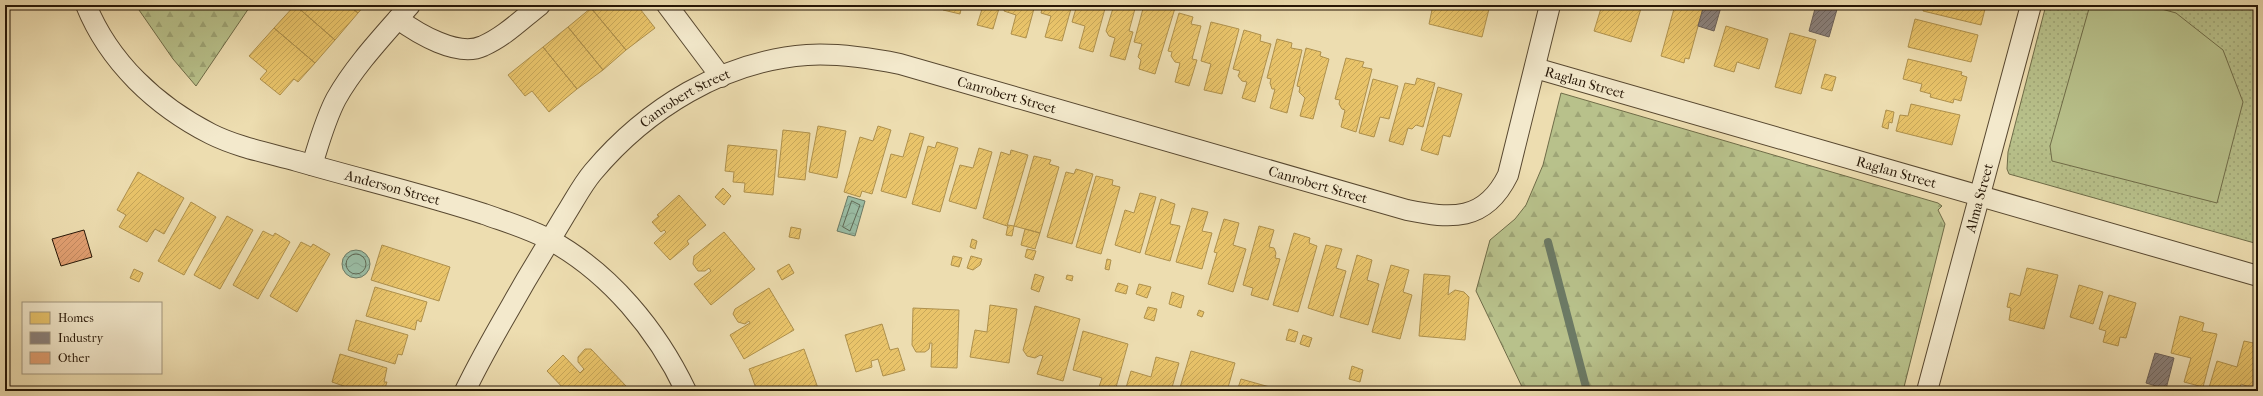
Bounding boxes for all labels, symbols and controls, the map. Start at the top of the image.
street label: Raglan Street [1543,63,1627,102]
street label: Canrobert Street [636,65,733,131]
street label: Canrobert Street [955,73,1058,118]
street label: Raglan Street [1854,153,1938,192]
street label: Alma Street [1962,161,1997,236]
street label: Canrobert Street [1266,163,1370,207]
street label: Anderson Street [342,166,442,209]
legend [22,302,162,374]
text: Homes [58,311,94,325]
text: Industry [58,331,104,345]
text: Other [58,351,90,365]

